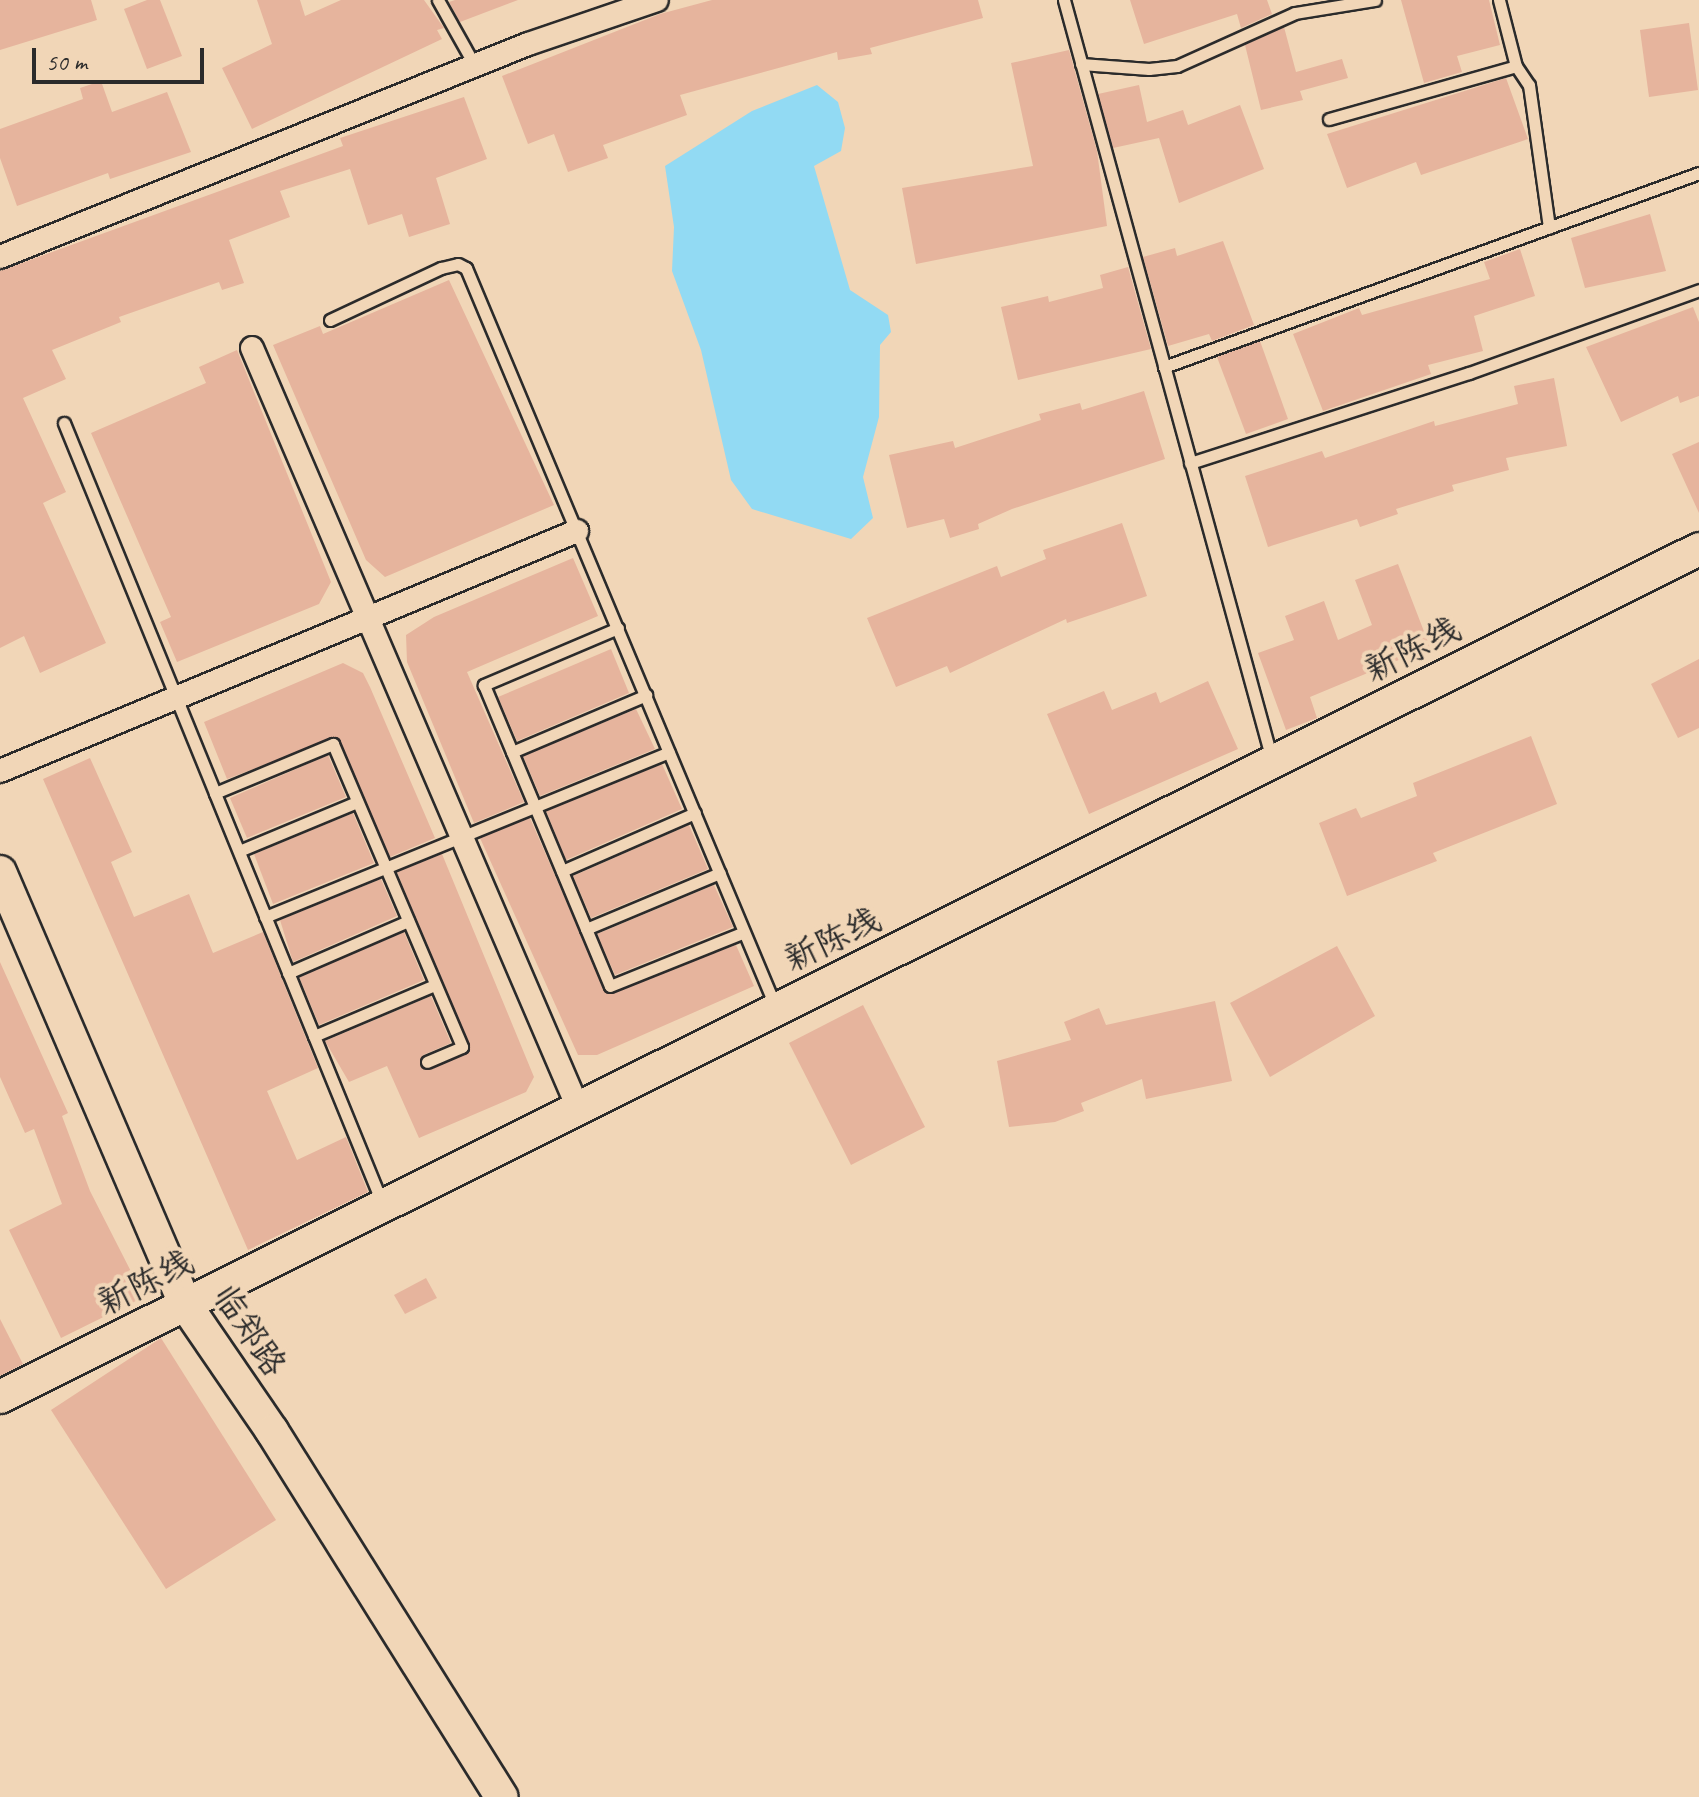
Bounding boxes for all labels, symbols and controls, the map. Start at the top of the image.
scale bar [36,32,208,82]
text: 50 m [46,47,87,77]
street label: 新陈线 [1357,608,1467,690]
street label: 新陈线 [777,898,887,980]
street label: 新陈线 [90,1241,200,1323]
street label: 临郑路 [205,1276,295,1384]

